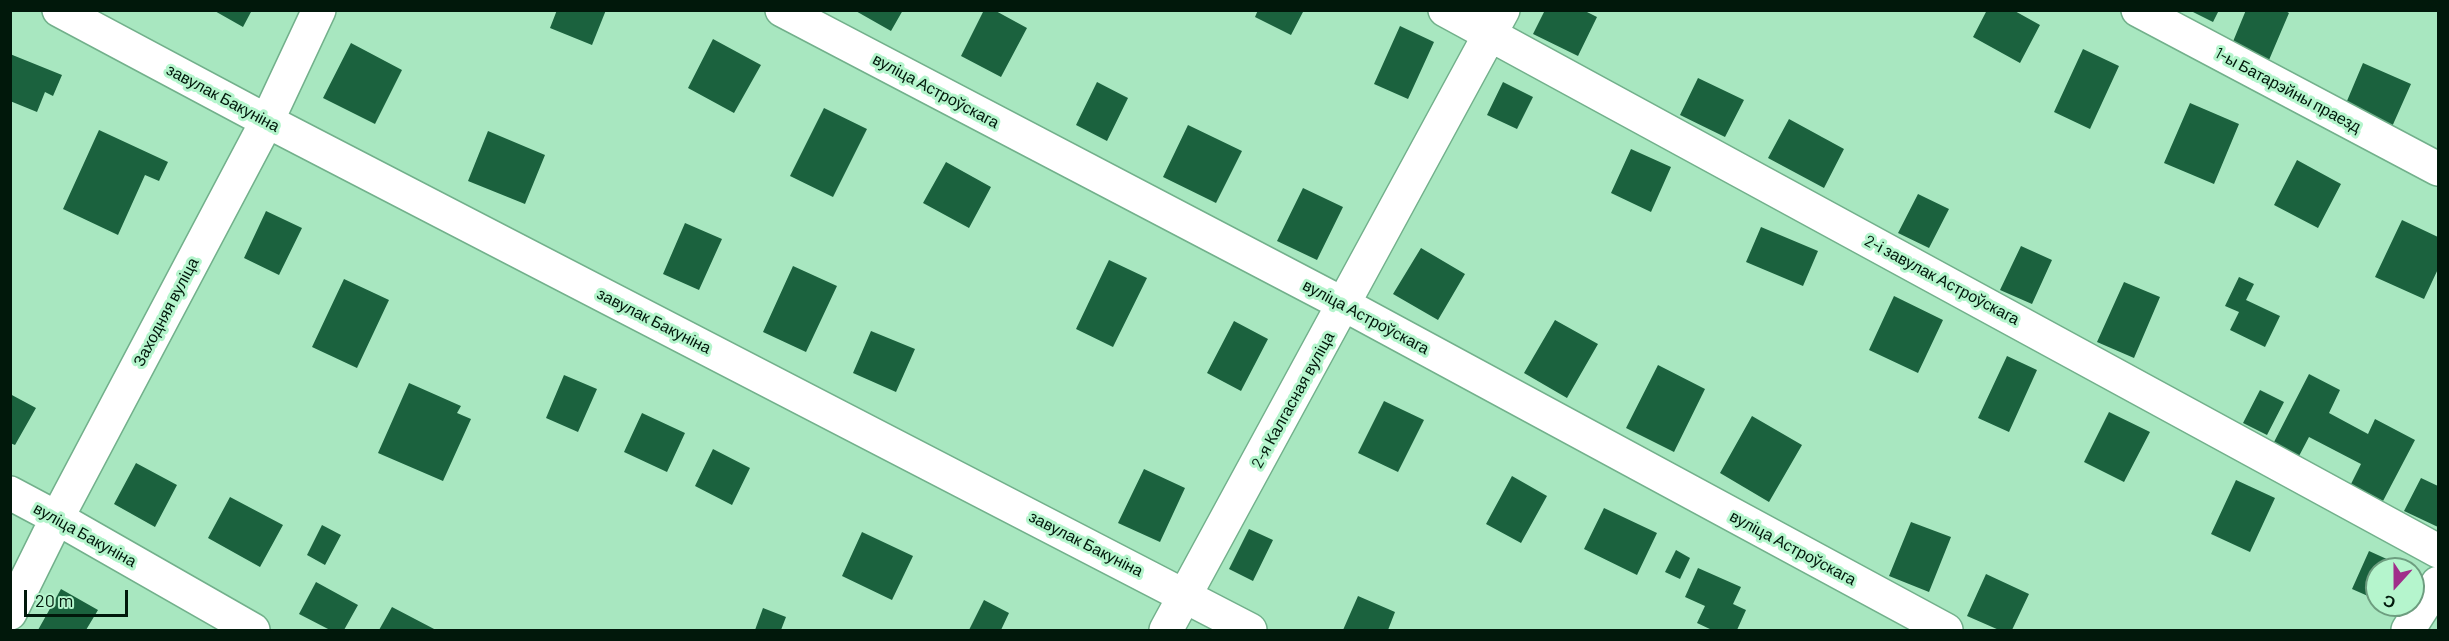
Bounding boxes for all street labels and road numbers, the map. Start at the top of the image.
street label: 1-ы Батарэйны праезд [2212,43,2364,137]
street label: вуліца Астроўскага [870,50,1002,132]
street label: завулак Бакуніна [163,60,283,136]
street label: 2-і завулак Астроўскага [1861,231,2023,329]
street label: Заходняя вуліца [129,254,203,370]
street label: вуліца Астроўскага [1300,276,1432,358]
street label: завулак Бакуніна [594,284,714,358]
street label: 2-я Калгасная вуліца [1248,328,1338,472]
street label: вуліца Бакуніна [30,499,140,571]
street label: завулак Бакуніна [1026,507,1146,581]
street label: вуліца Астроўскага [1727,507,1859,589]

